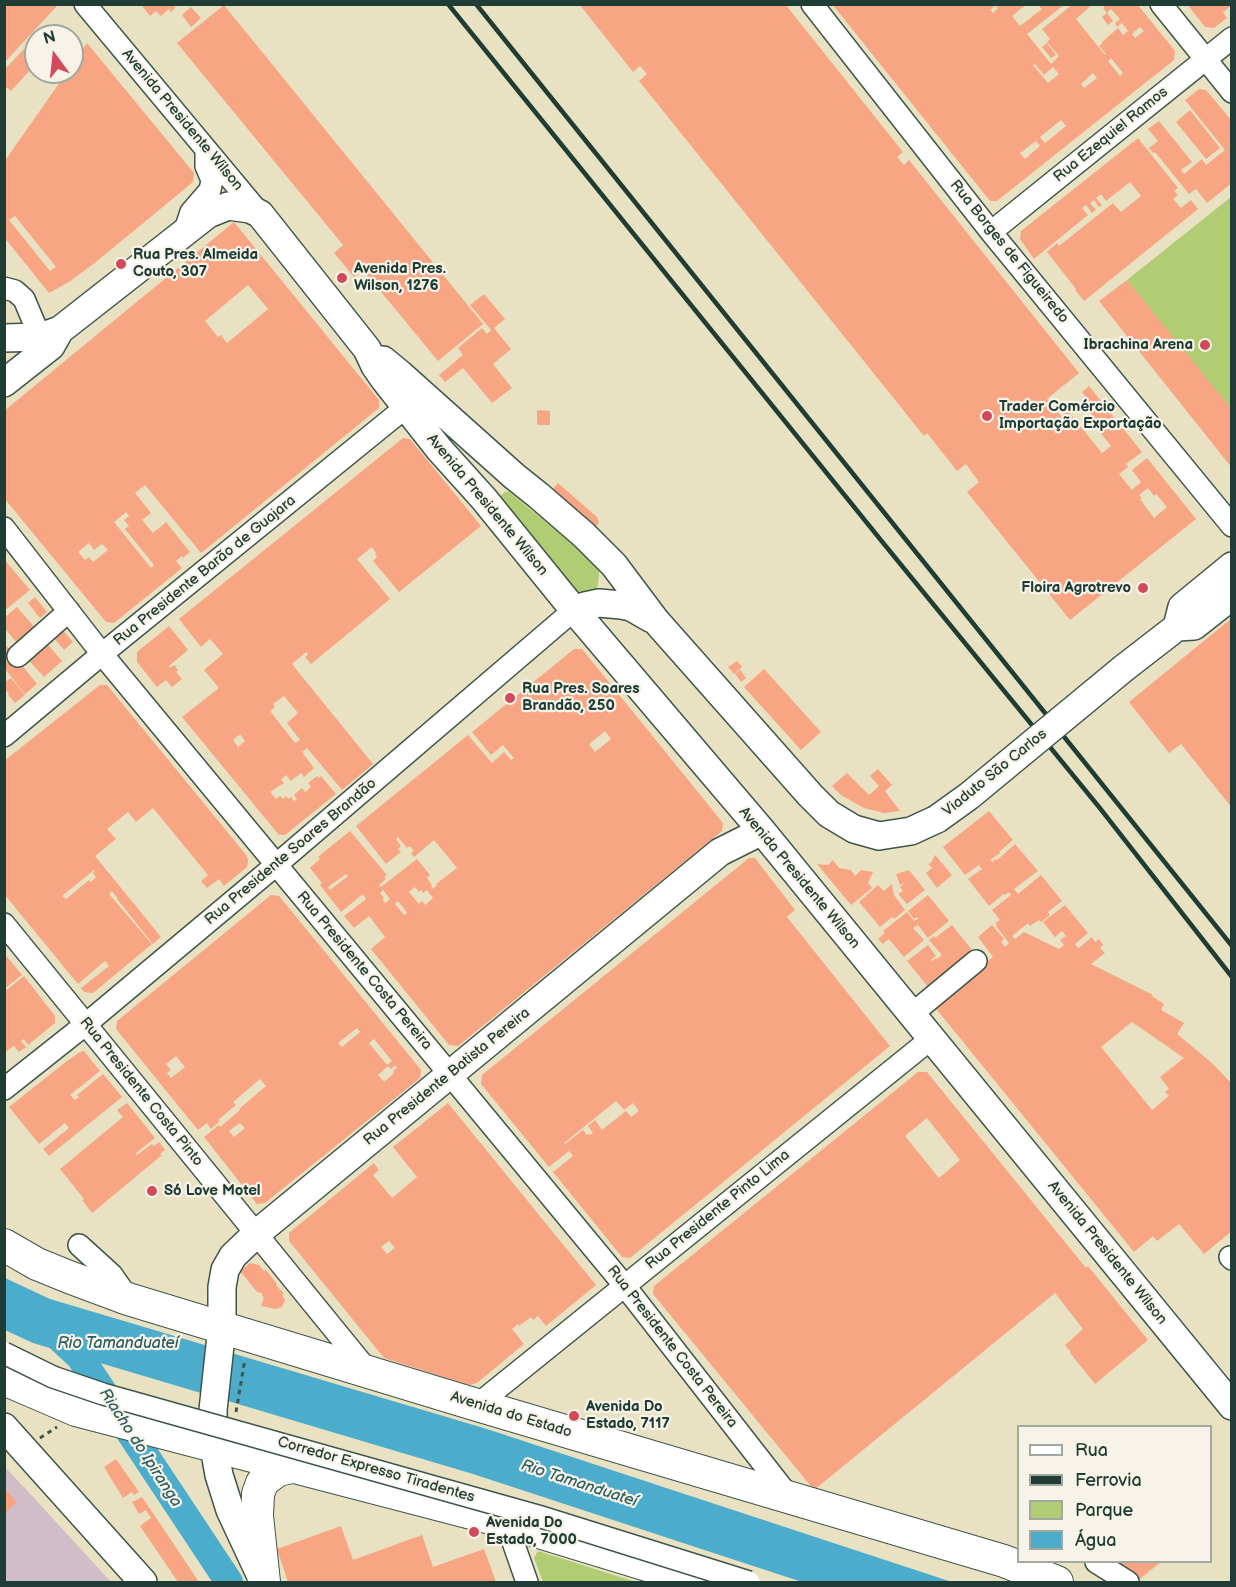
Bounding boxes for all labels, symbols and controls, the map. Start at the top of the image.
north arrow [24,24,84,84]
text: N [41,27,58,49]
street label: Avenida Presidente Wilson [117,45,247,195]
street label: Rua Ezequiel Ramos [1050,83,1172,187]
street label: Rua Borges de Figueiredo [946,177,1072,327]
place label: Rua Pres. Almeida Couto, 307 [133,246,258,281]
marker: Rua Pres. Almeida Couto, 307 [114,257,128,271]
place label: Avenida Pres. Wilson, 1276 [354,260,446,295]
marker: Avenida Pres. Wilson, 1276 [335,271,349,285]
place label: Ibrachina Arena [1084,336,1193,354]
marker: Ibrachina Arena [1198,338,1212,352]
place label: Trader Comércio Importação Exportação [999,398,1162,433]
marker: Trader Comércio Importação Exportação [980,409,994,423]
street label: Avenida Presidente Wilson [422,430,552,580]
street label: Rua Presidente Barão de Guajara [110,492,300,650]
place label: Floira Agrotrevo [1021,579,1131,597]
marker: Floira Agrotrevo [1136,581,1150,595]
place label: Rua Pres. Soares Brandão, 250 [522,680,640,715]
marker: Rua Pres. Soares Brandão, 250 [503,691,517,705]
street label: Viaduto São Carlos [939,725,1051,821]
street label: Rua Presidente Soares Brandão [201,775,381,929]
street label: Avenida Presidente Wilson [734,803,864,953]
street label: Rua Presidente Costa Pereira [292,888,436,1054]
street label: Rua Presidente Batista Pereira [360,1004,534,1150]
street label: Rua Presidente Costa Pinto [75,1014,207,1170]
street label: Rua Presidente Pinto Lima [642,1146,794,1274]
street label: Avenida Presidente Wilson [1044,1178,1170,1328]
place label: Só Love Motel [164,1182,261,1200]
marker: Só Love Motel [145,1184,159,1198]
street label: Rua Presidente Costa Pereira [603,1262,741,1432]
water label: Rio Tamanduateí [57,1334,179,1354]
water label: Riacho do Ipiranga [95,1385,185,1511]
street label: Avenida do Estado [448,1388,574,1442]
place label: Avenida Do Estado, 7117 [586,1398,670,1433]
marker: Avenida Do Estado, 7117 [567,1409,581,1423]
legend [1017,1425,1212,1563]
street label: Corredor Expresso Tiradentes [275,1433,477,1507]
text: Rua [1075,1440,1108,1461]
water label: Rio Tamanduateí [518,1456,640,1512]
text: Ferrovia [1075,1470,1142,1491]
text: Parque [1075,1500,1133,1521]
place label: Avenida Do Estado, 7000 [486,1514,577,1549]
marker: Avenida Do Estado, 7000 [467,1525,481,1539]
text: Água [1075,1530,1116,1551]

